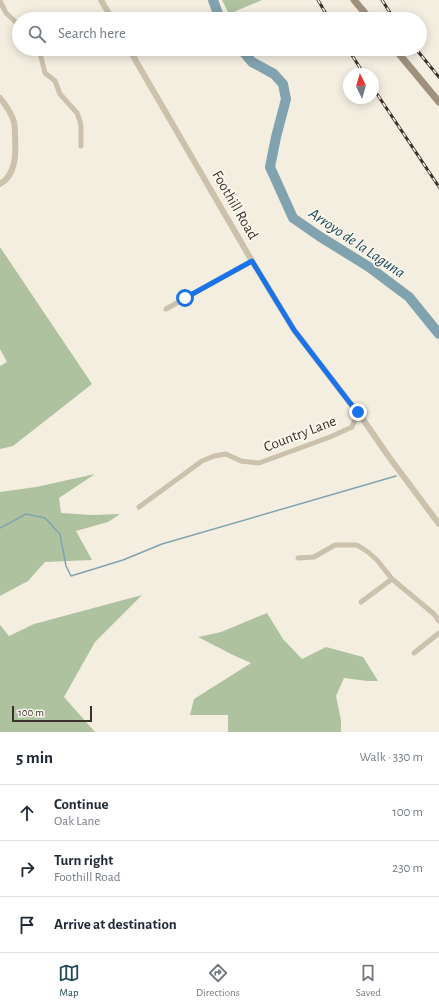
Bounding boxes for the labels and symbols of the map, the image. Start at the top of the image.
north arrow [343,68,379,104]
street label: Foothill Road [209,168,261,242]
water label: Arroyo de la Laguna [305,205,408,281]
route start [176,289,194,307]
route end [349,403,367,421]
street label: Country Lane [262,413,338,455]
scale bar [12,704,92,723]

